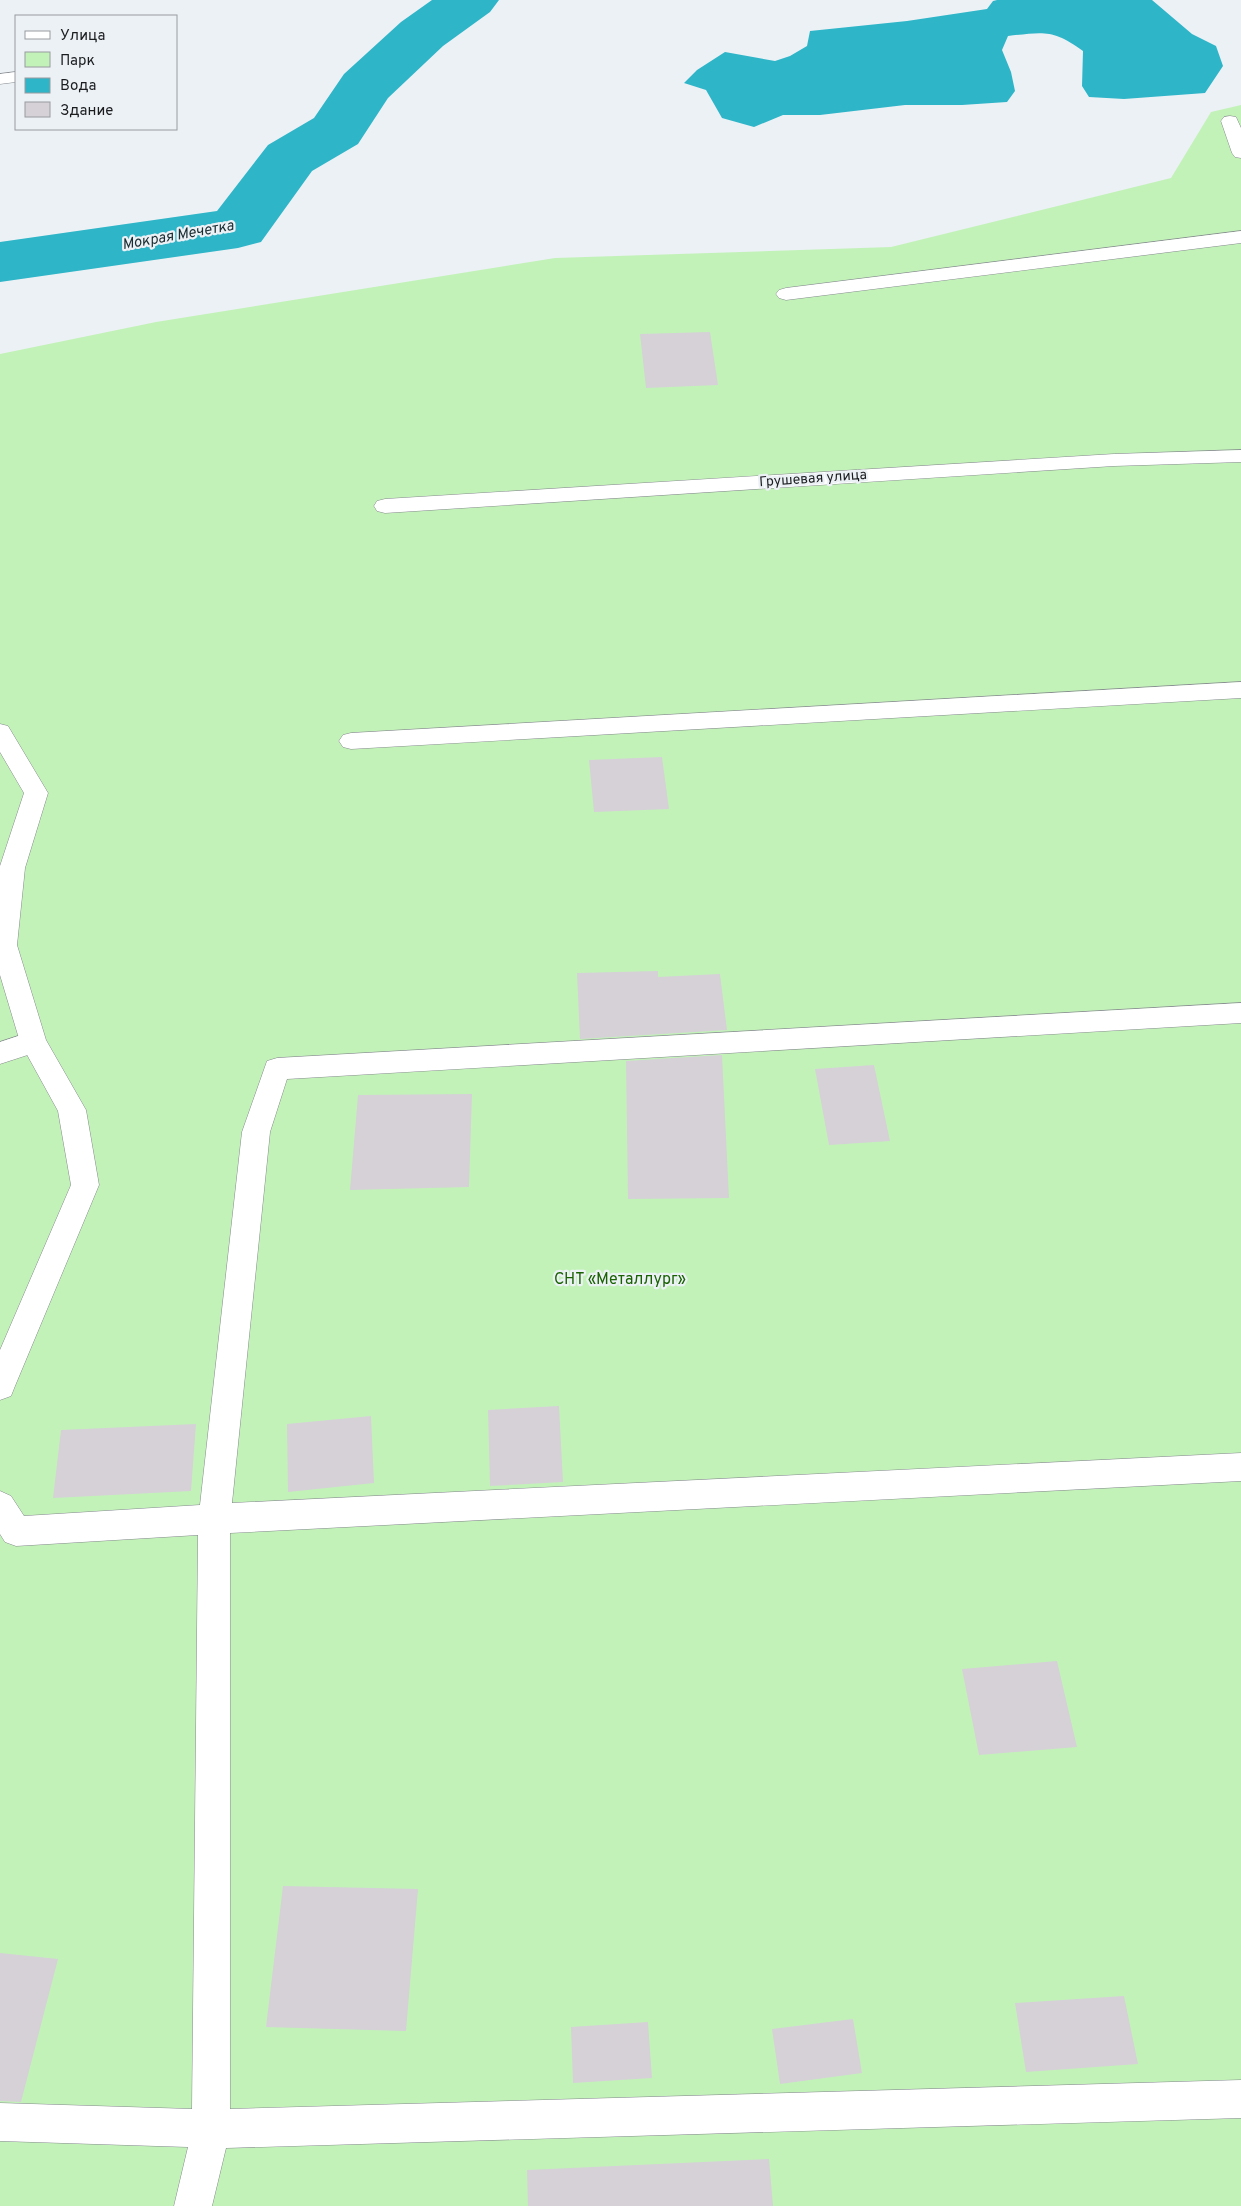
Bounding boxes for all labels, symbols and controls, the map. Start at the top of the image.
legend [15,15,178,130]
text: Улица [60,27,105,46]
text: Парк [60,52,95,71]
text: Вода [60,77,96,96]
text: Здание [60,102,113,121]
water label: Мокрая Мечетка [121,217,236,255]
street label: Грушевая улица [759,467,867,491]
park label: СНТ «Металлург» [554,1270,686,1290]

